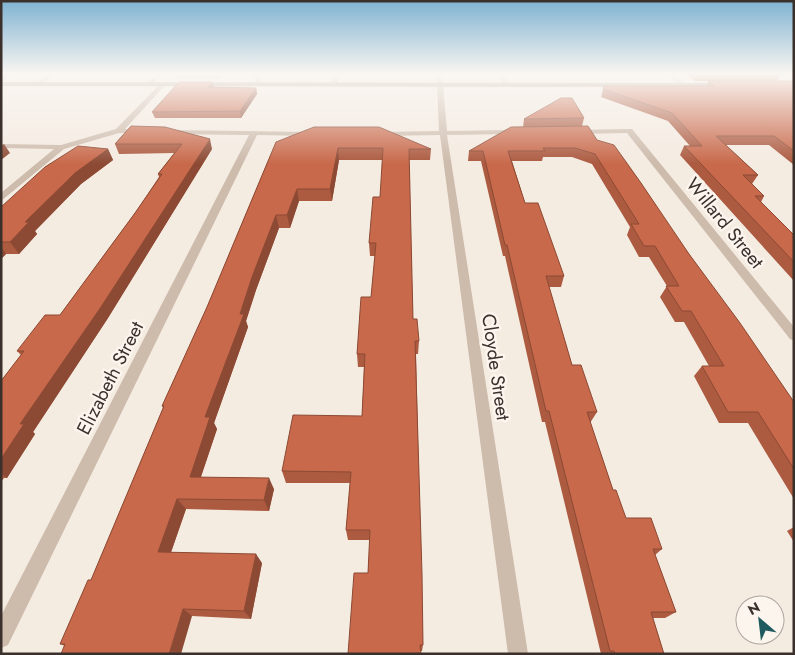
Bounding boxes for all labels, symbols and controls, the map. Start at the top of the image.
street label: Willard Street [680,172,770,275]
street label: Cloyde Street [475,312,517,423]
street label: Elizabeth Street [70,316,150,439]
north arrow [735,595,785,645]
text: N [744,597,764,620]

